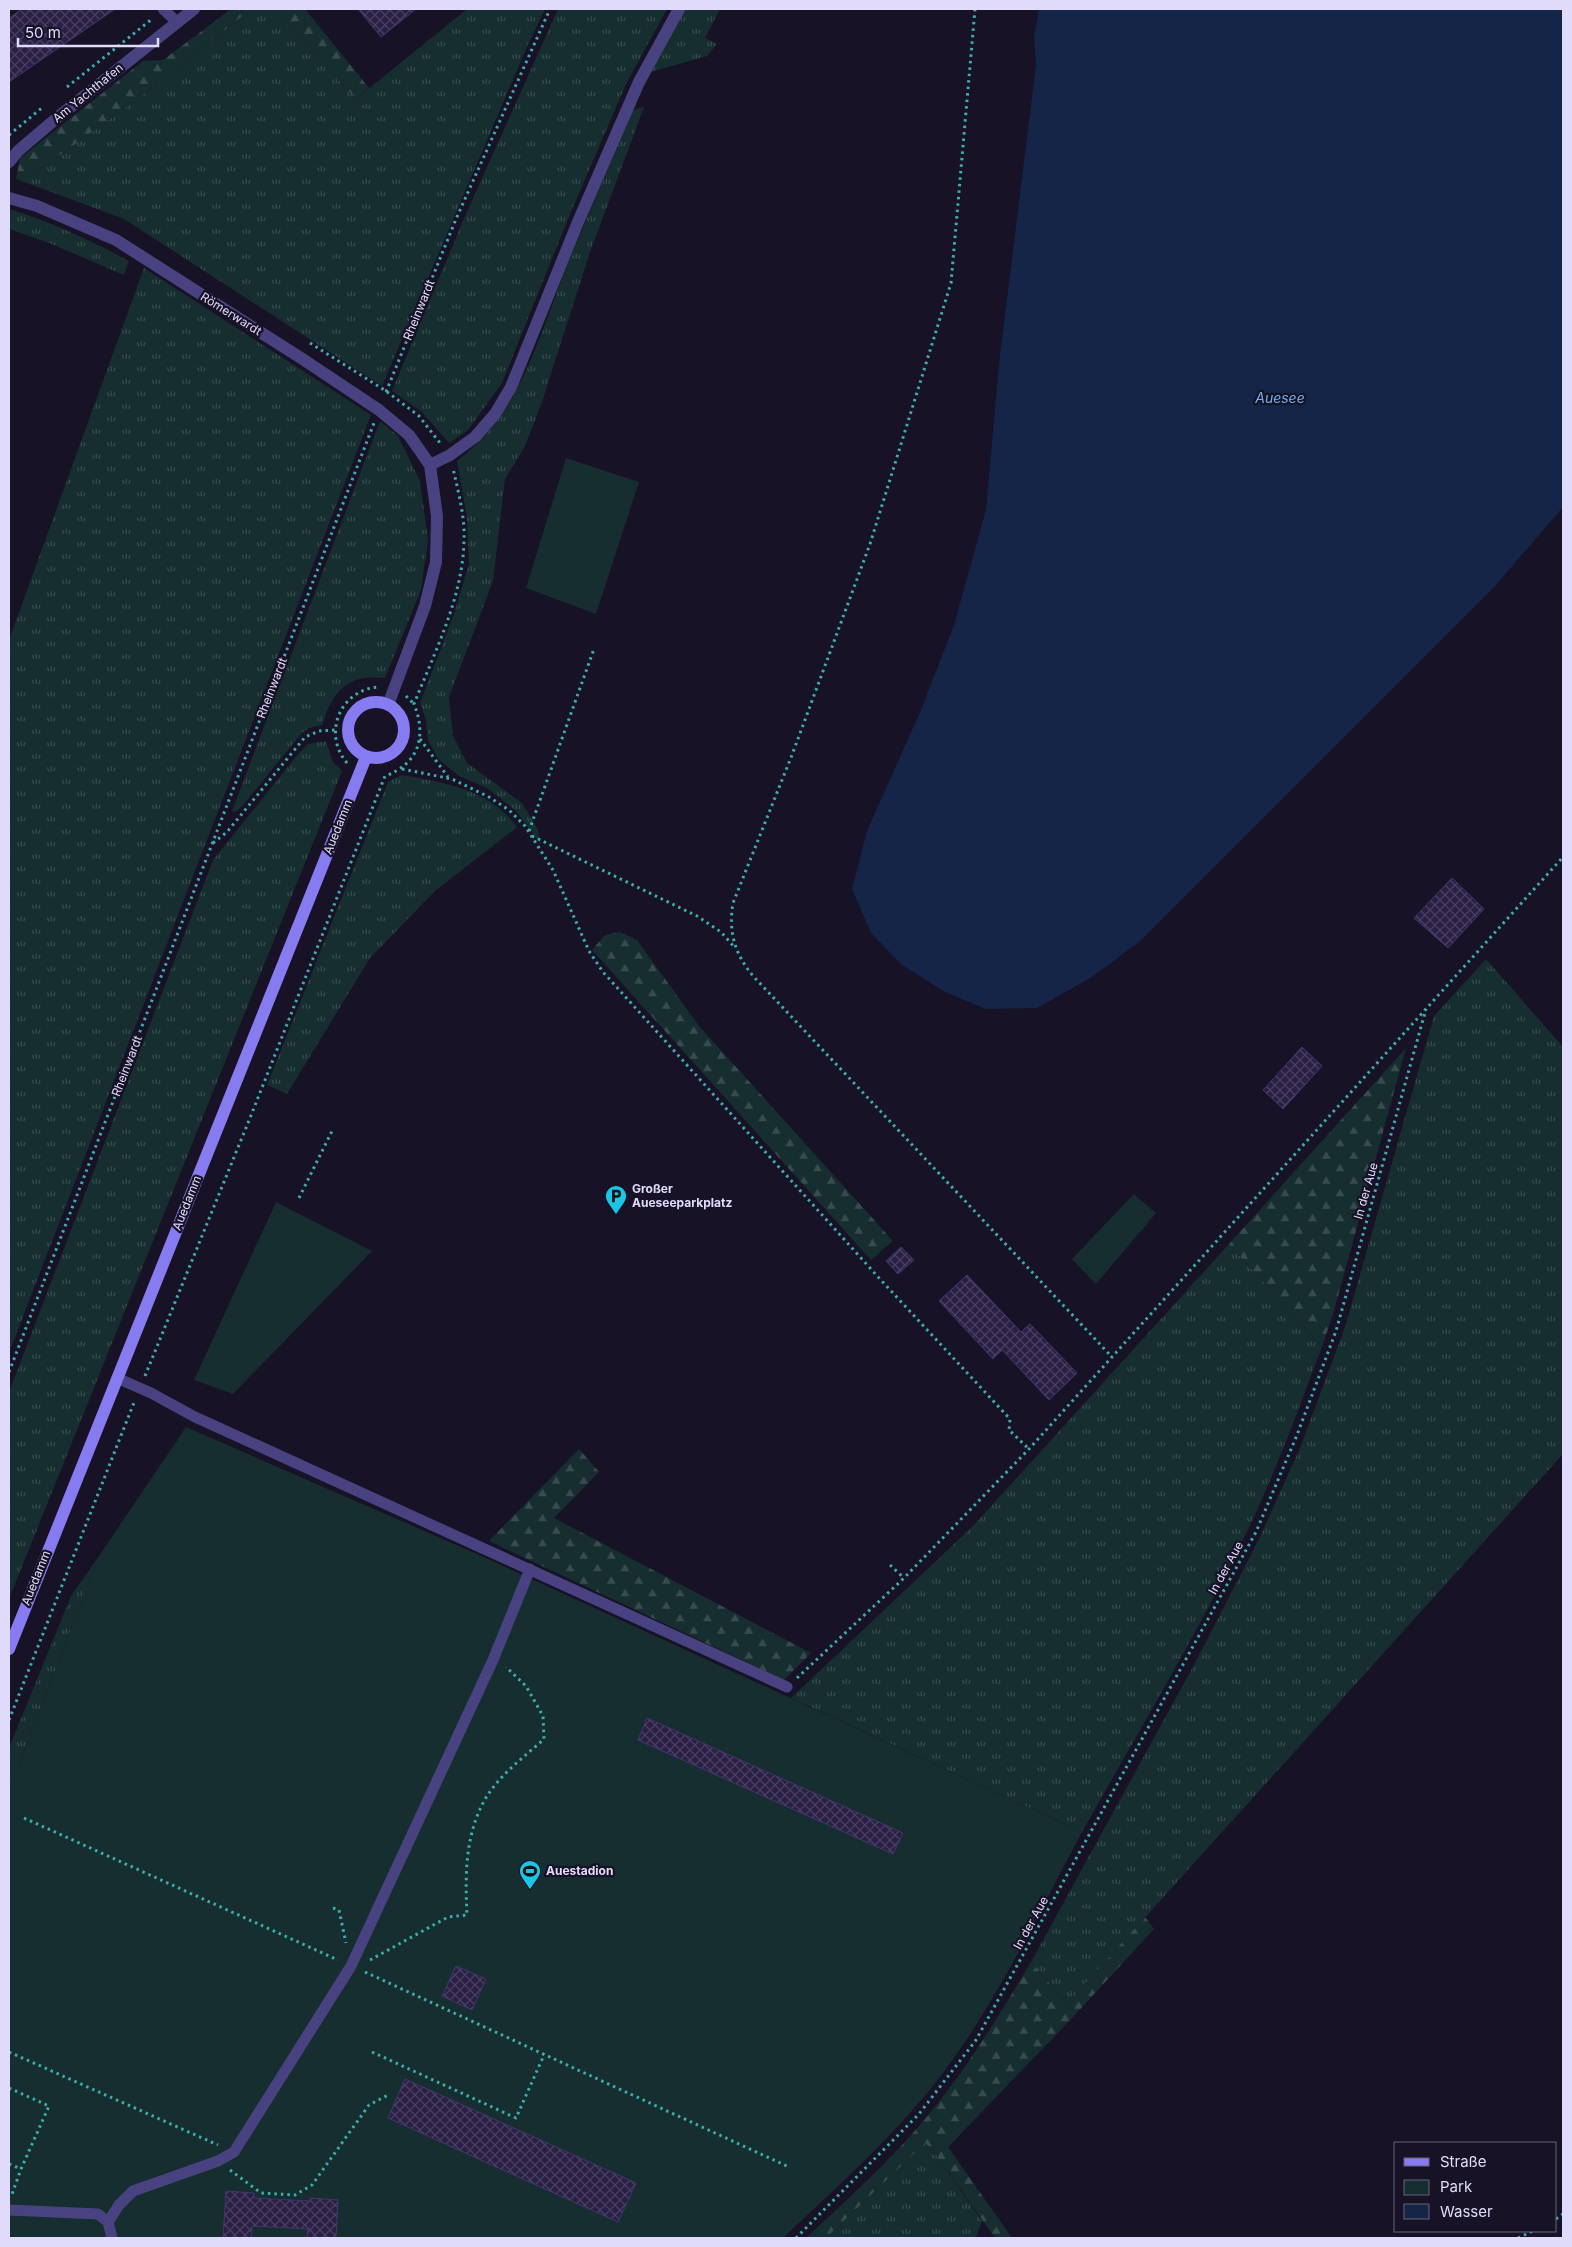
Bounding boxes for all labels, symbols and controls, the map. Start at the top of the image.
scale bar [18,15,158,47]
text: 50 m [25,23,61,42]
street label: Am Yachthafen [50,60,126,126]
street label: Rheinwardt [400,277,438,342]
street label: Römerwardt [198,289,265,338]
water label: Auesee [1254,389,1305,406]
street label: Rheinwardt [253,655,290,720]
street label: Auedamm [320,797,355,856]
street label: Rheinwardt [108,1033,145,1098]
street label: In der Aue [1350,1161,1381,1221]
street label: Auedamm [169,1173,204,1232]
place label: Großer Aueseeparkplatz [632,1181,732,1210]
parking icon: Großer Aueseeparkplatz [604,1184,628,1215]
street label: In der Aue [1205,1539,1246,1597]
street label: Auedamm [18,1548,53,1607]
sports icon: Auestadion [518,1859,542,1890]
place label: Auestadion [546,1863,613,1878]
street label: In der Aue [1010,1894,1051,1952]
legend [1394,2142,1557,2232]
text: Straße [1440,2152,1487,2171]
text: Park [1440,2177,1473,2196]
text: Wasser [1440,2202,1493,2221]

